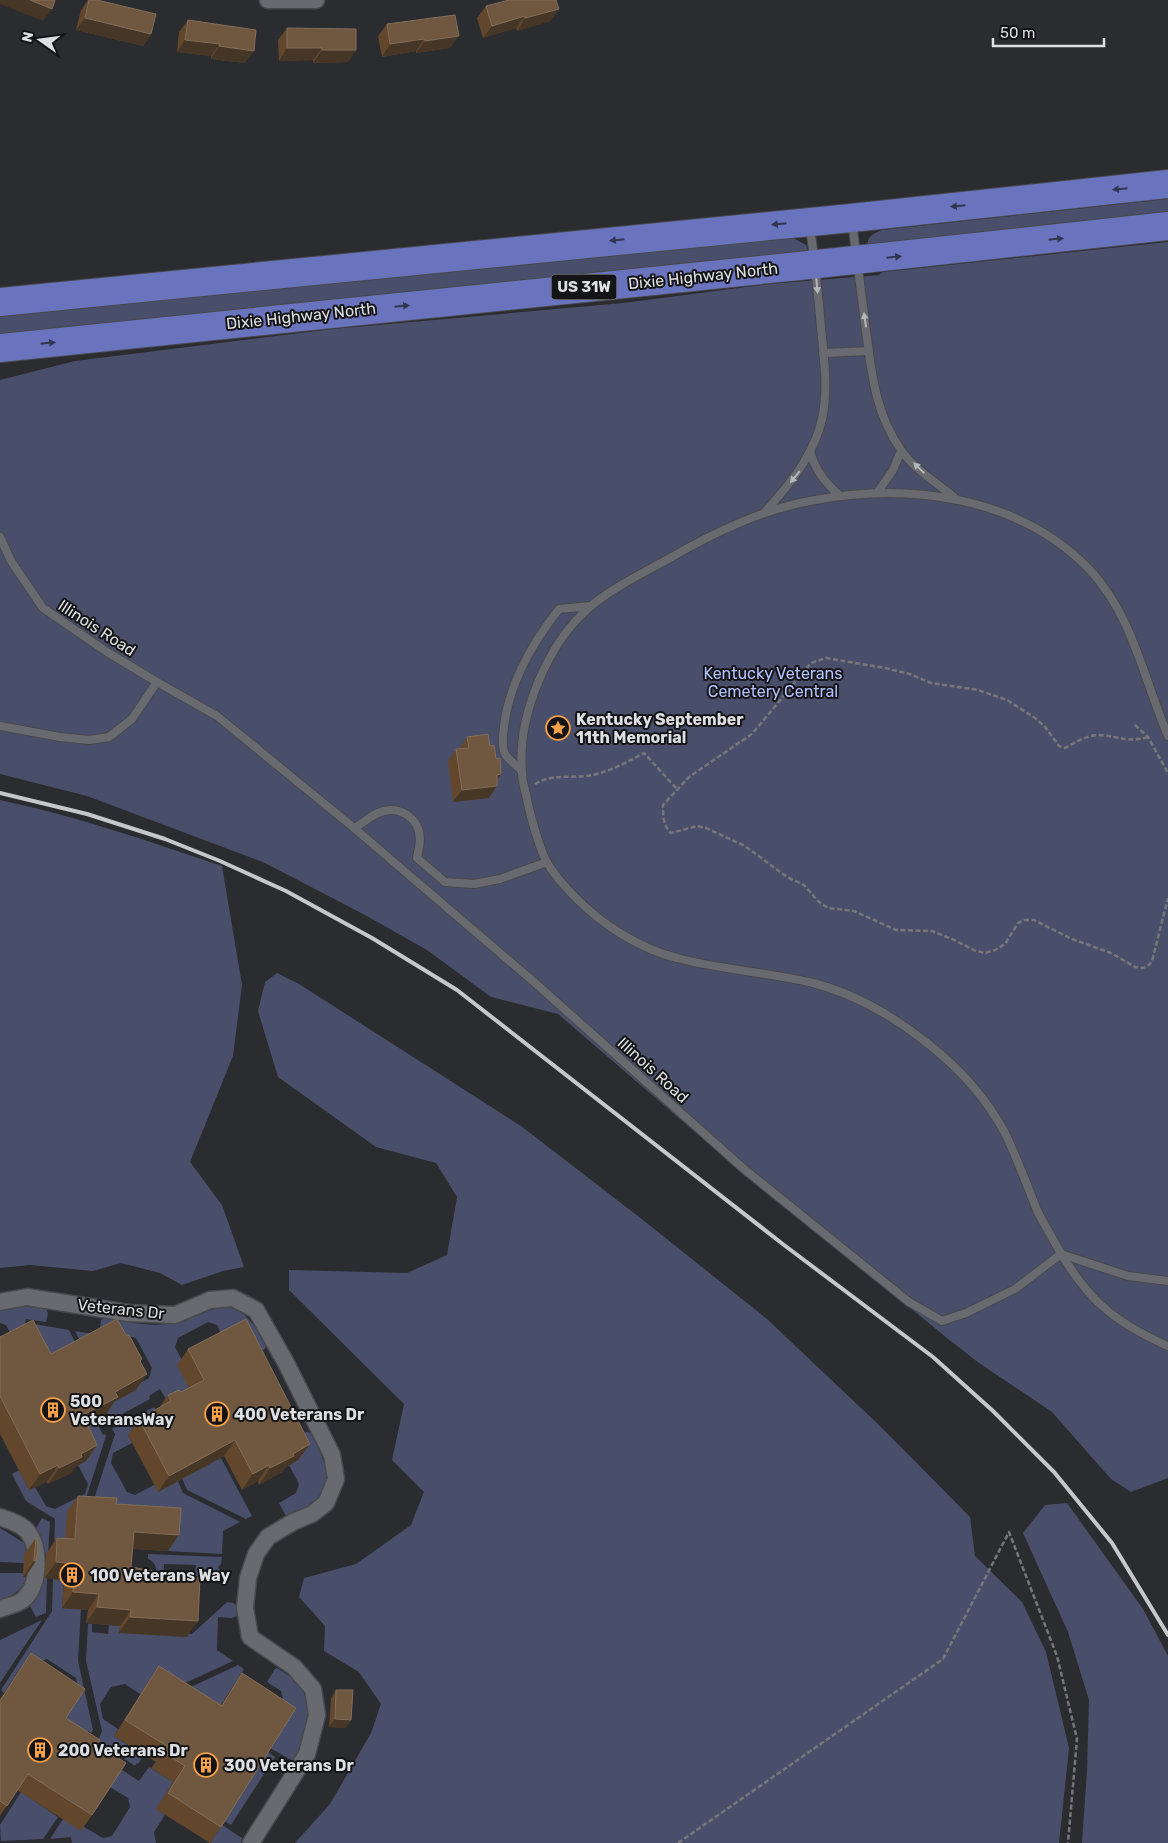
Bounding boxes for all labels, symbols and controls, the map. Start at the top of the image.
north arrow [15,15,65,65]
scale bar [993,15,1104,47]
text: 50 m [1000,24,1035,42]
text: N [18,30,37,44]
one-way arrow [1111,185,1127,193]
one-way arrow [950,202,966,210]
one-way arrow [771,220,787,228]
one-way arrow [1048,235,1064,243]
one-way arrow [609,236,625,244]
one-way arrow [886,253,902,261]
street label: Dixie Highway North [627,259,779,293]
road number: US 31W [552,274,616,300]
one-way arrow [813,279,821,295]
street label: Dixie Highway North [225,299,377,333]
one-way arrow [394,302,410,310]
one-way arrow [861,311,869,327]
one-way arrow [41,338,57,346]
one-way arrow [913,462,925,474]
one-way arrow [789,470,800,483]
street label: lllinois Road [55,596,139,660]
park label: Kentucky Veterans Cemetery Central [704,664,842,701]
place label: Kentucky September 11th Memorial [576,710,744,747]
place icon: Kentucky September 11th Memorial [545,715,571,741]
street label: Illinois Road [614,1033,692,1107]
street label: Veterans Dr [77,1295,165,1323]
place label: 500 VeteransWay [70,1392,174,1429]
building icon: 500 VeteransWay [40,1397,66,1423]
building icon: 400 Veterans Dr [204,1401,230,1427]
place label: 400 Veterans Dr [234,1405,365,1424]
building icon: 100 Veterans Way [59,1562,85,1588]
place label: 100 Veterans Way [90,1566,231,1585]
building icon: 200 Veterans Dr [27,1737,53,1763]
place label: 200 Veterans Dr [58,1741,188,1760]
building icon: 300 Veterans Dr [193,1752,219,1778]
place label: 300 Veterans Dr [224,1756,355,1775]

